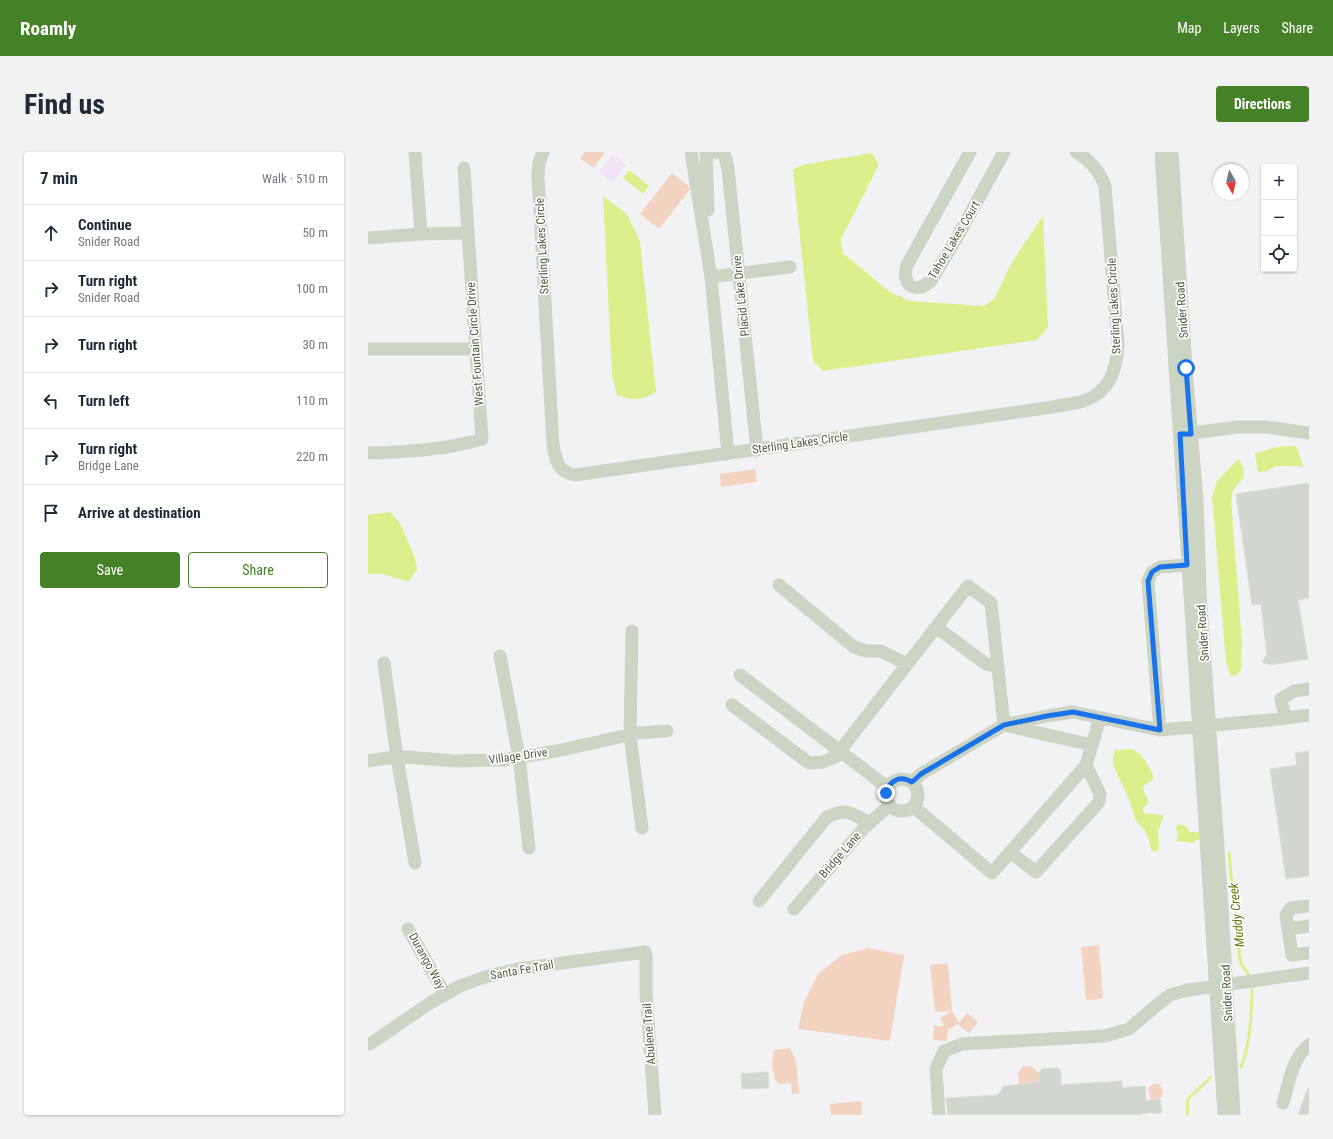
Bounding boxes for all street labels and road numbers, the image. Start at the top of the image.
street label: Sterling Lakes Circle [532,197,552,295]
street label: Tahoe Lakes Court [925,198,983,281]
street label: Placid Lake Drive [730,255,752,337]
street label: Sterling Lakes Circle [1104,257,1124,355]
street label: West Fountain Circle Drive [464,281,486,406]
street label: Snider Road [1173,281,1191,339]
street label: Sterling Lakes Circle [751,429,849,457]
street label: Snider Road [1194,604,1212,662]
street label: Village Drive [488,745,549,767]
street label: Bridge Lane [816,829,864,881]
street label: Durango Way [406,931,448,991]
street label: Santa Fe Trail [489,958,555,982]
street label: Snider Road [1219,964,1235,1022]
street label: Abulene Trail [640,1003,658,1065]

